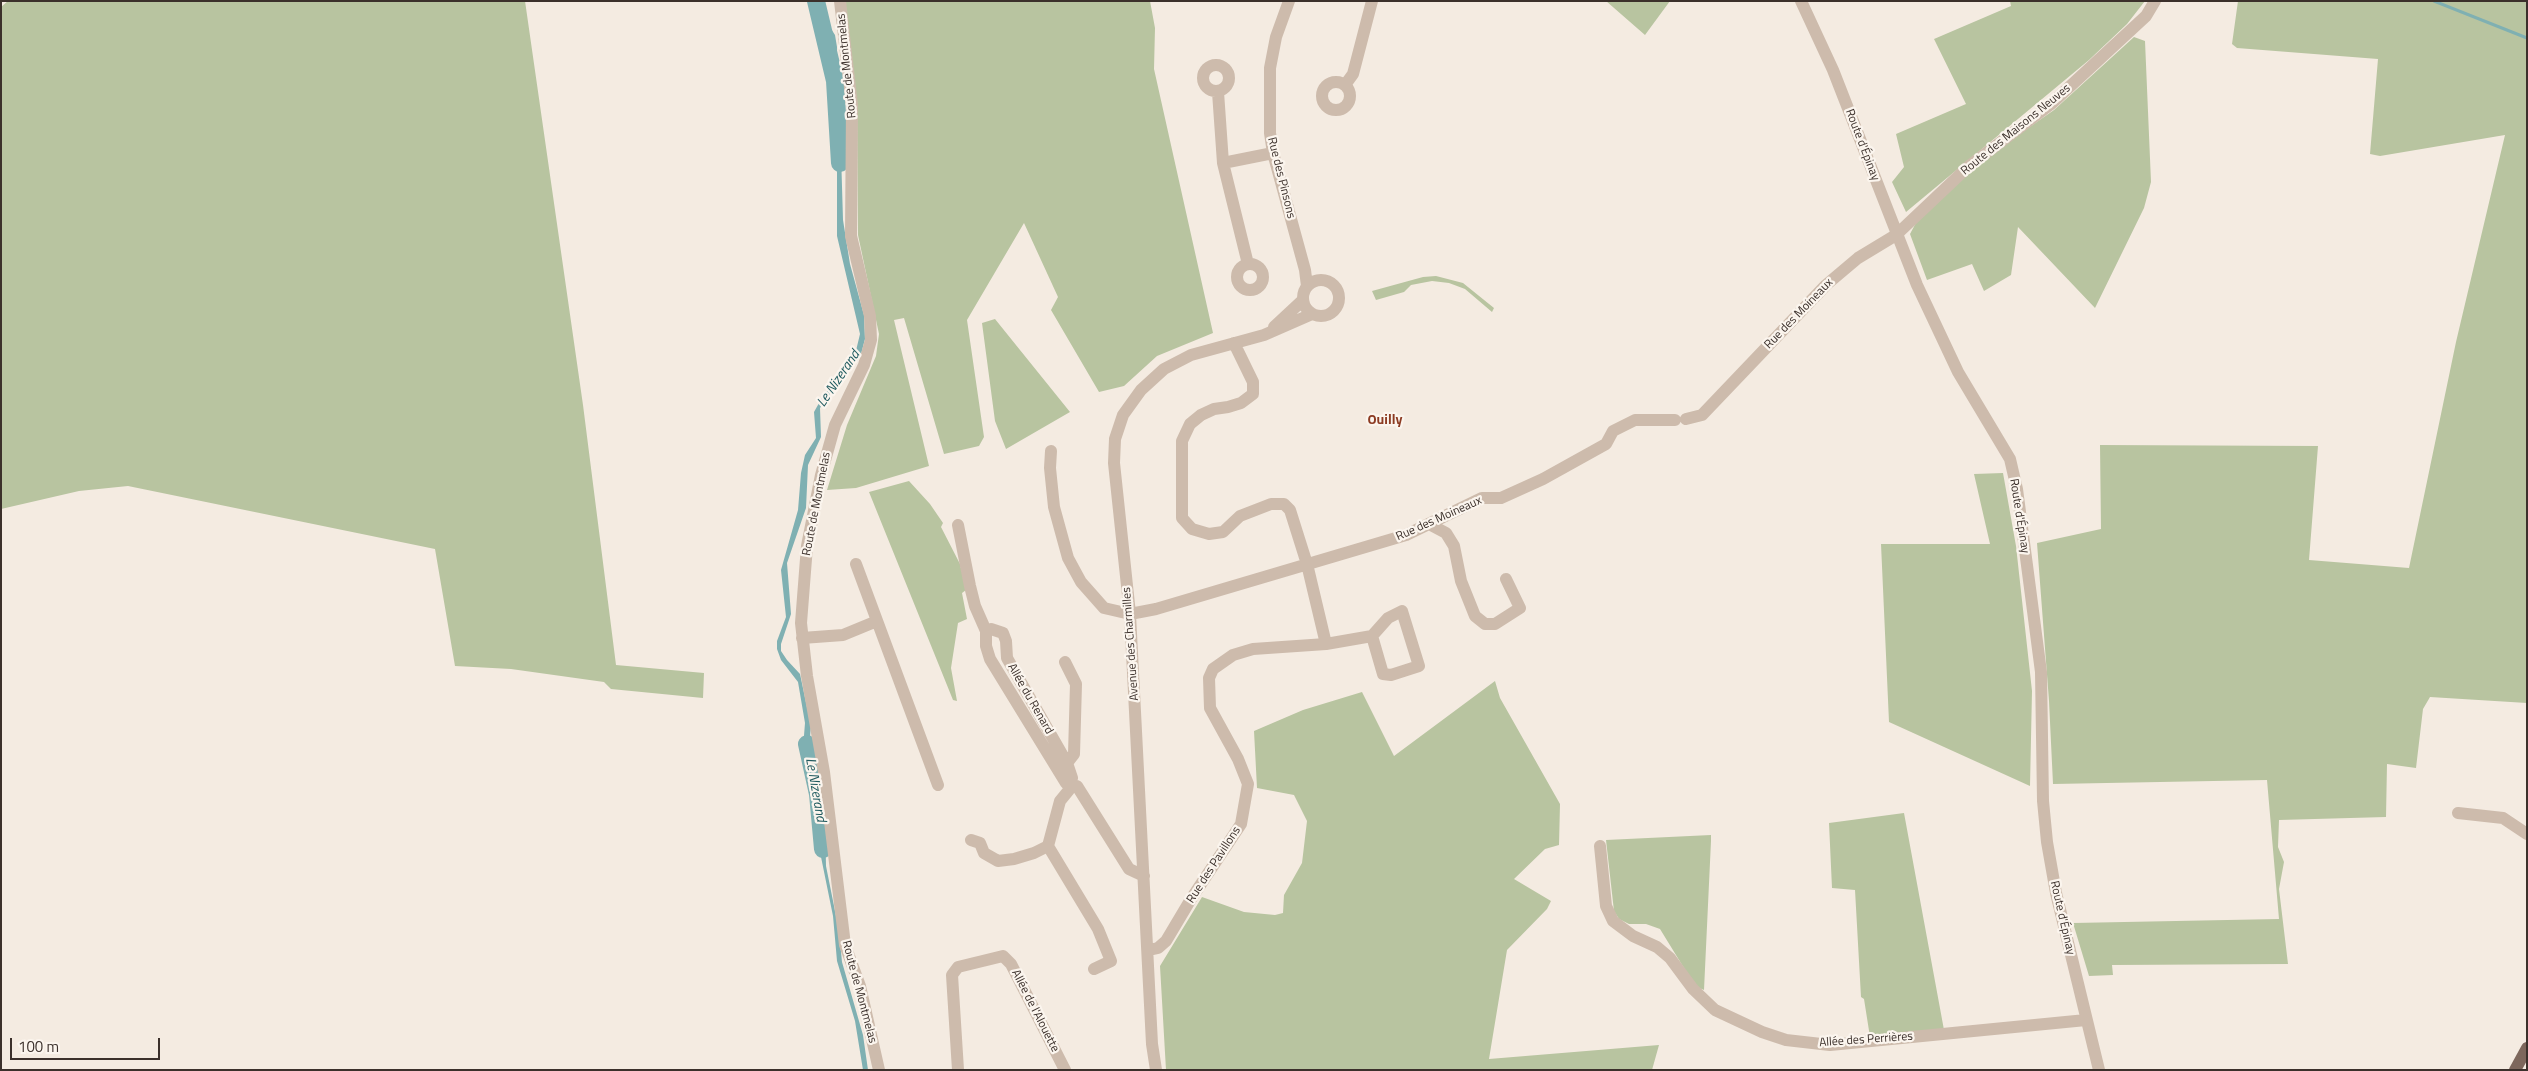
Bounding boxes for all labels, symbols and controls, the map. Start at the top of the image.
street label: Route de Montmelas [834,13,860,119]
street label: Route des Maisons Neuves [1958,81,2074,179]
street label: Route d'Épinay [1842,107,1882,183]
street label: Rue des Pinsons [1264,136,1298,220]
street label: Rue des Moineaux [1762,276,1836,352]
water label: Le Nizerand [814,348,864,410]
district label: Ouilly [1367,413,1403,429]
street label: Route de Montmelas [800,451,834,557]
street label: Route d'Épinay [2006,478,2032,554]
street label: Rue des Moineaux [1394,494,1484,544]
street label: Avenue des Charmilles [1120,587,1142,701]
street label: Allée du Renard [1004,661,1056,737]
water label: Le Nizerand [801,757,829,823]
street label: Rue des Pavillons [1184,824,1244,906]
street label: Route d'Épinay [2046,880,2078,956]
street label: Route de Montmelas [838,939,880,1045]
street label: Allée de l'Alouette [1008,967,1062,1055]
scale bar [12,1028,162,1060]
street label: Allée des Perrières [1819,1030,1913,1050]
text: 100 m [18,1035,59,1058]

